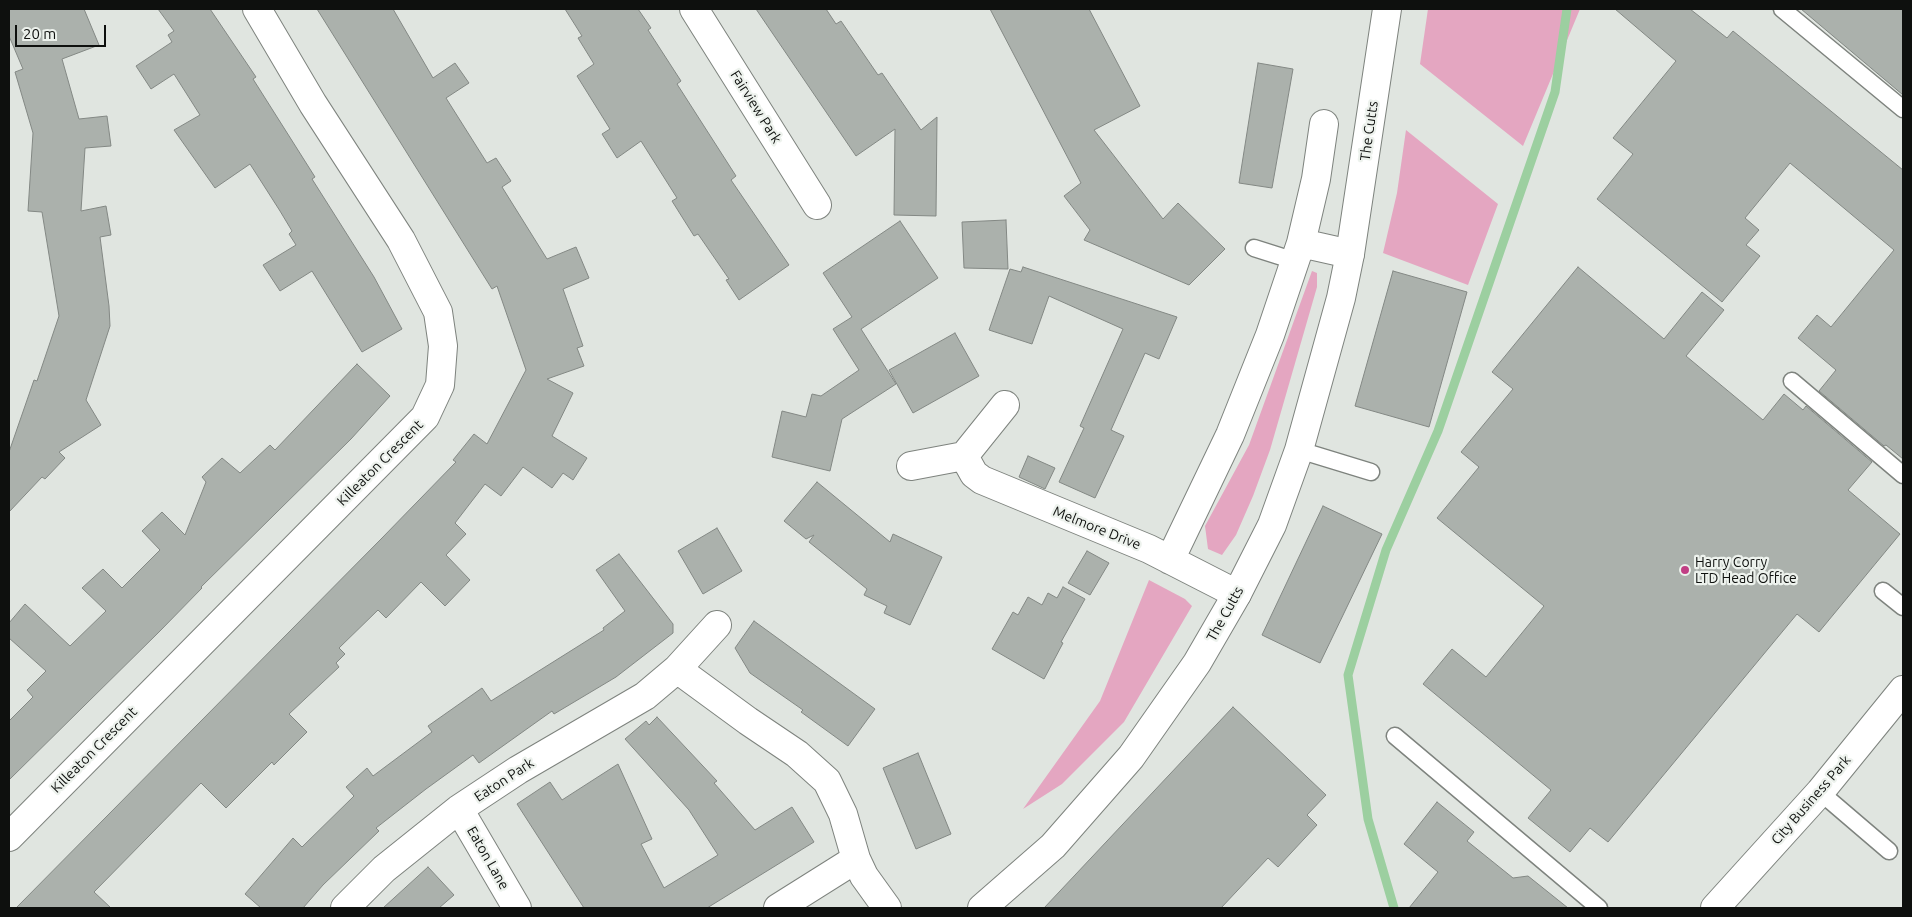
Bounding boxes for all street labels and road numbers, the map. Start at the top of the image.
street label: Fairview Park [727,67,785,147]
street label: The Cutts [1356,100,1382,162]
street label: Killeaton Crescent [334,417,426,509]
street label: Melmore Drive [1051,503,1143,553]
street label: The Cutts [1203,584,1247,644]
street label: Killeaton Crescent [48,704,140,796]
street label: City Business Park [1768,752,1854,848]
street label: Eaton Park [471,755,537,805]
street label: Eaton Lane [463,824,513,892]

